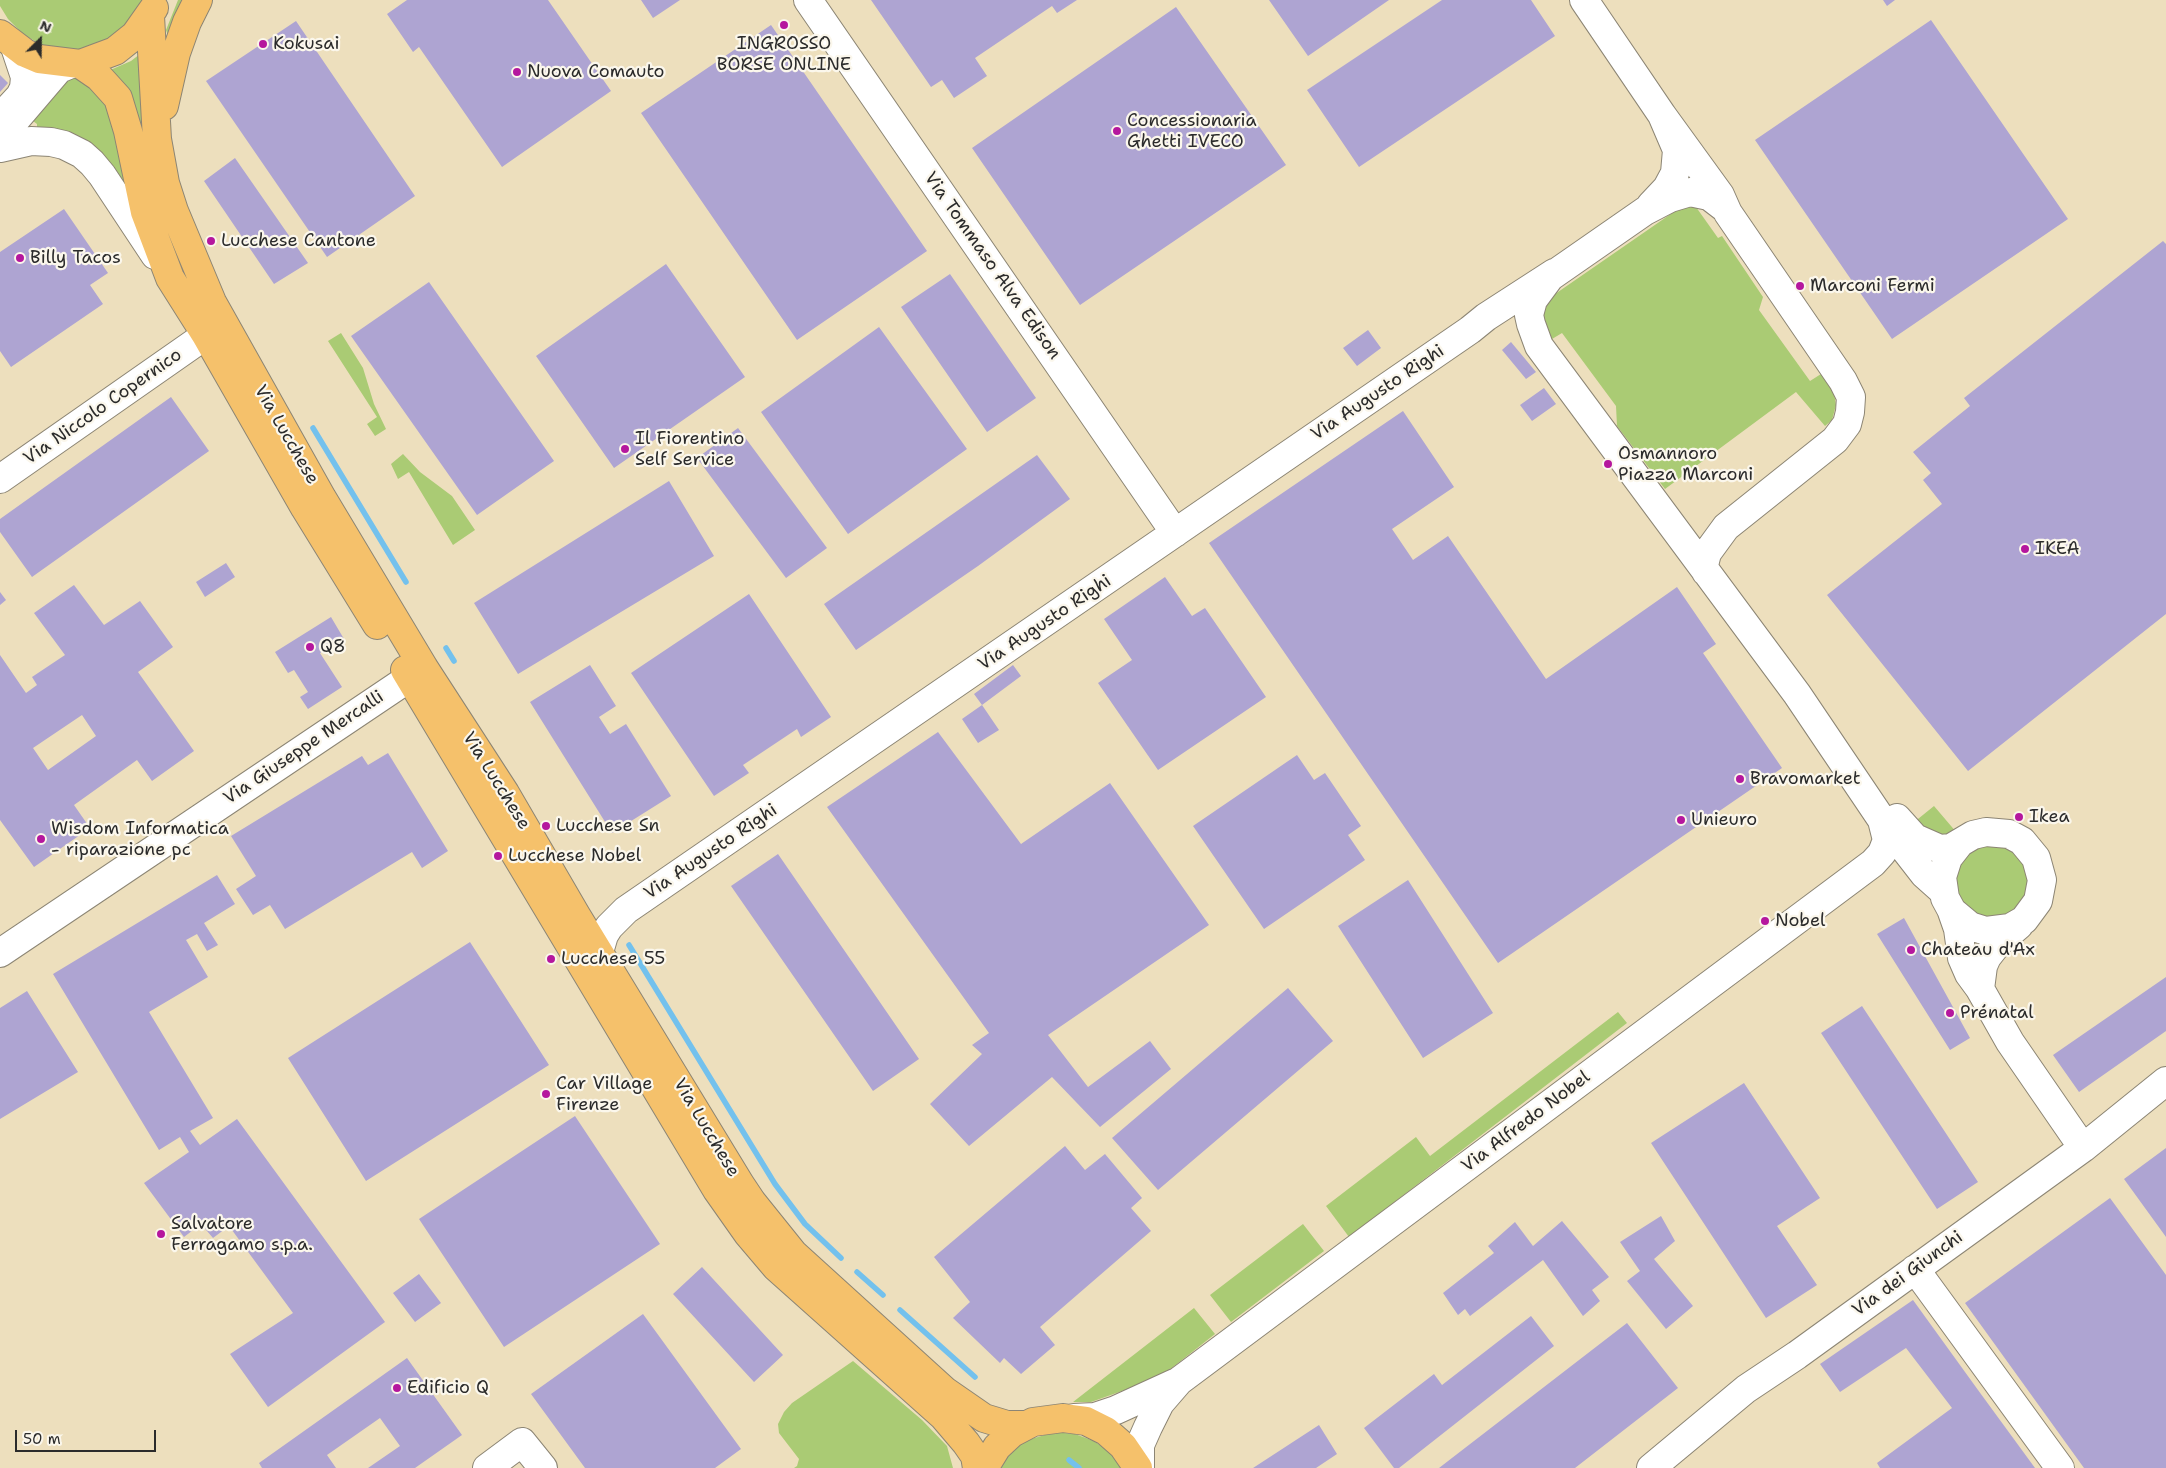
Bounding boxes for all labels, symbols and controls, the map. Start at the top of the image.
north arrow [15,15,65,65]
text: N [37,16,54,37]
marker: INGROSSO BORSE ONLINE [778,19,790,31]
place label: Kokusai [273,33,339,55]
place label: INGROSSO BORSE ONLINE [717,33,851,76]
marker: Kokusai [257,38,269,50]
place label: Nuova Comauto [527,61,665,83]
marker: Nuova Comauto [511,66,523,78]
place label: Concessionaria Ghetti IVECO [1127,110,1257,152]
marker: Concessionaria Ghetti IVECO [1111,125,1123,137]
street label: Via Tommaso Alva Edison [919,168,1065,364]
place label: Lucchese Cantone [221,230,376,252]
marker: Lucchese Cantone [205,235,217,247]
place label: Billy Tacos [30,247,121,269]
marker: Billy Tacos [14,252,26,264]
place label: Marconi Fermi [1810,275,1935,297]
marker: Marconi Fermi [1794,280,1806,292]
street label: Via Augusto Righi [1307,340,1449,446]
street label: Via Niccolo Copernico [20,344,186,470]
street label: Via Lucchese [249,382,323,488]
place label: Il Fiorentino Self Service [635,428,744,470]
marker: Il Fiorentino Self Service [619,443,631,455]
place label: Osmannoro Piazza Marconi [1618,443,1753,486]
marker: Osmannoro Piazza Marconi [1602,458,1614,470]
place label: IKEA [2035,538,2080,560]
marker: IKEA [2019,543,2031,555]
street label: Via Augusto Righi [974,570,1116,676]
place label: Q8 [320,636,346,658]
marker: Q8 [304,641,316,653]
street label: Via Giuseppe Mercalli [220,686,388,810]
street label: Via Lucchese [457,728,535,834]
place label: Bravomarket [1750,768,1861,790]
marker: Bravomarket [1734,773,1746,785]
street label: Via Augusto Righi [640,799,782,905]
place label: Ikea [2029,806,2070,828]
place label: Unieuro [1691,809,1757,831]
marker: Ikea [2013,811,2025,823]
marker: Unieuro [1675,814,1687,826]
place label: Lucchese Sn [556,815,660,837]
place label: Wisdom Informatica - riparazione pc [51,818,229,861]
marker: Lucchese Sn [540,820,552,832]
marker: Wisdom Informatica - riparazione pc [35,833,47,845]
place label: Lucchese Nobel [508,845,641,867]
marker: Lucchese Nobel [492,850,504,862]
place label: Nobel [1775,910,1825,932]
marker: Nobel [1759,915,1771,927]
place label: Chateau d'Ax [1921,939,2035,961]
marker: Chateau d'Ax [1905,944,1917,956]
place label: Lucchese 55 [561,948,665,970]
marker: Lucchese 55 [545,953,557,965]
place label: Prénatal [1960,1002,2034,1024]
marker: Prénatal [1944,1007,1956,1019]
street label: Via Alfredo Nobel [1458,1067,1594,1177]
place label: Car Village Firenze [556,1073,652,1116]
street label: Via Lucchese [668,1075,744,1181]
marker: Car Village Firenze [540,1088,552,1100]
place label: Salvatore Ferragamo s.p.a. [171,1213,313,1256]
street label: Via dei Giunchi [1849,1227,1967,1321]
marker: Salvatore Ferragamo s.p.a. [155,1228,167,1240]
place label: Edificio Q [407,1377,489,1399]
marker: Edificio Q [391,1382,403,1394]
scale bar [18,1420,159,1452]
text: 50 m [23,1429,61,1449]

